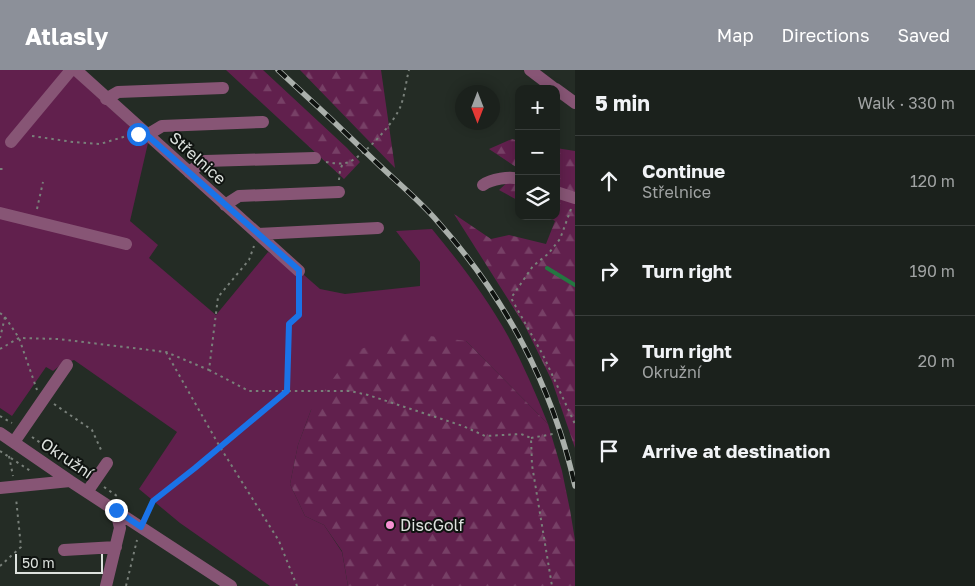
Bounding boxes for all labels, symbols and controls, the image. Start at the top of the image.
text: Atlasly [25,21,108,50]
text: Map [717,24,753,46]
text: Directions [781,24,869,46]
text: Saved [897,24,950,46]
north arrow [455,85,500,130]
map controls [515,85,560,220]
button: + [515,85,560,130]
text: 5 min [595,90,650,116]
text: Walk · 330 m [857,93,955,113]
route start [127,123,150,146]
street label: Střelnice [166,127,230,189]
button: − [515,130,560,175]
text: Continue [642,159,725,182]
icon: ahead [595,167,623,195]
text: 120 m [910,171,955,191]
button: layers [515,175,560,220]
text: Střelnice [642,182,711,202]
icon: right [595,257,623,285]
text: Turn right [642,259,732,282]
text: 190 m [909,261,955,281]
text: Turn right [642,339,732,362]
icon: right [595,347,623,375]
text: 20 m [918,351,955,371]
text: Okružní [642,362,701,382]
street label: Okružní [37,433,99,484]
icon: arrive [595,437,623,465]
text: Arrive at destination [642,439,830,462]
route end [105,499,128,522]
place label: DiscGolf [400,515,464,535]
marker: DiscGolf [384,519,396,531]
scale bar [15,551,102,574]
text: 50 m [22,554,55,571]

